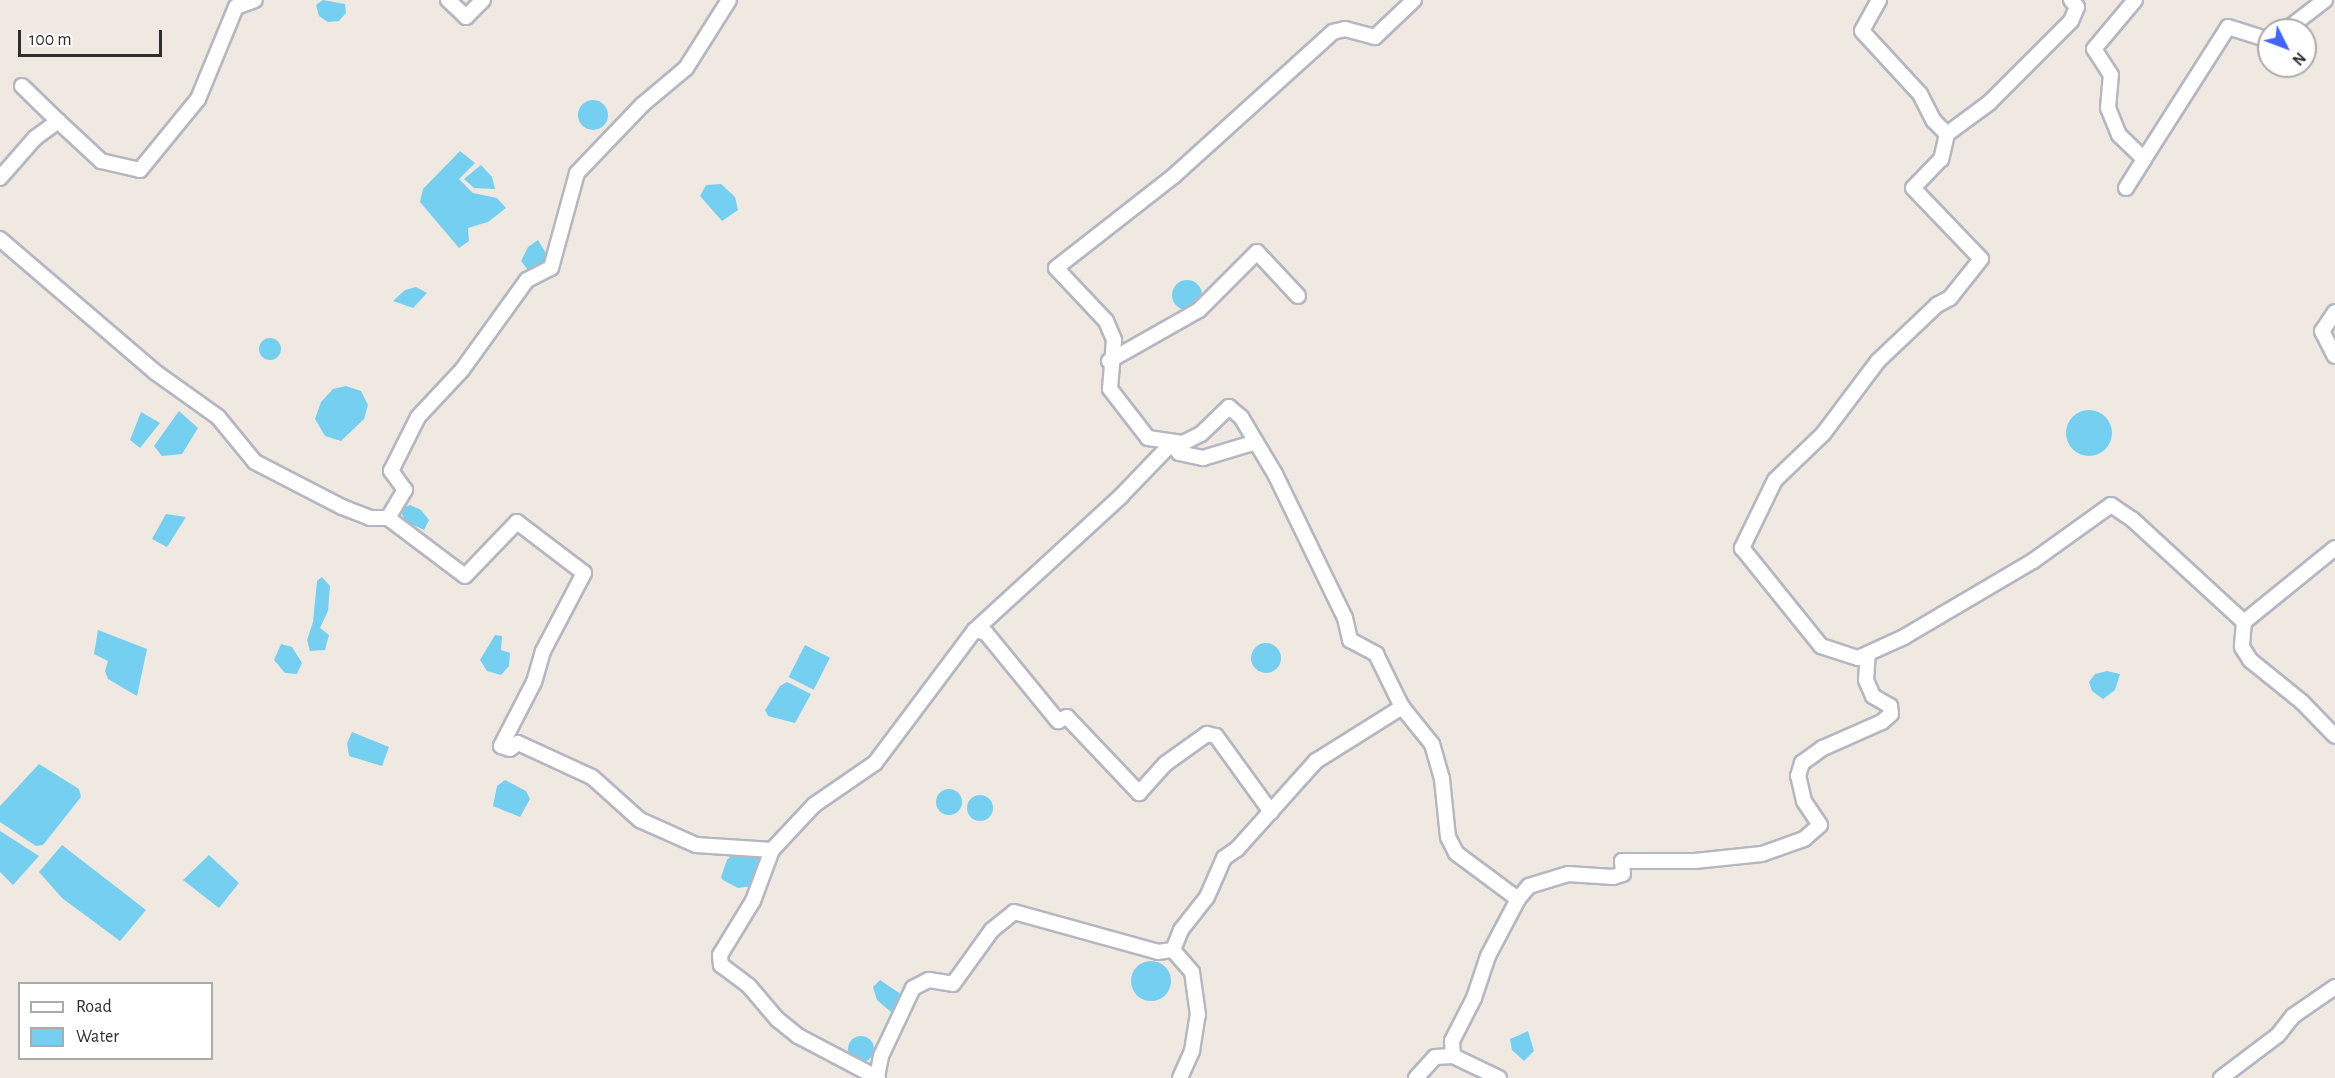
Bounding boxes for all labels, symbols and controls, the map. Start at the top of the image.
scale bar [21,18,165,56]
north arrow [2257,18,2317,78]
text: 100 m [29,31,72,49]
text: N [2289,49,2309,68]
legend [18,982,213,1060]
text: Road [76,998,112,1016]
text: Water [76,1028,119,1046]

